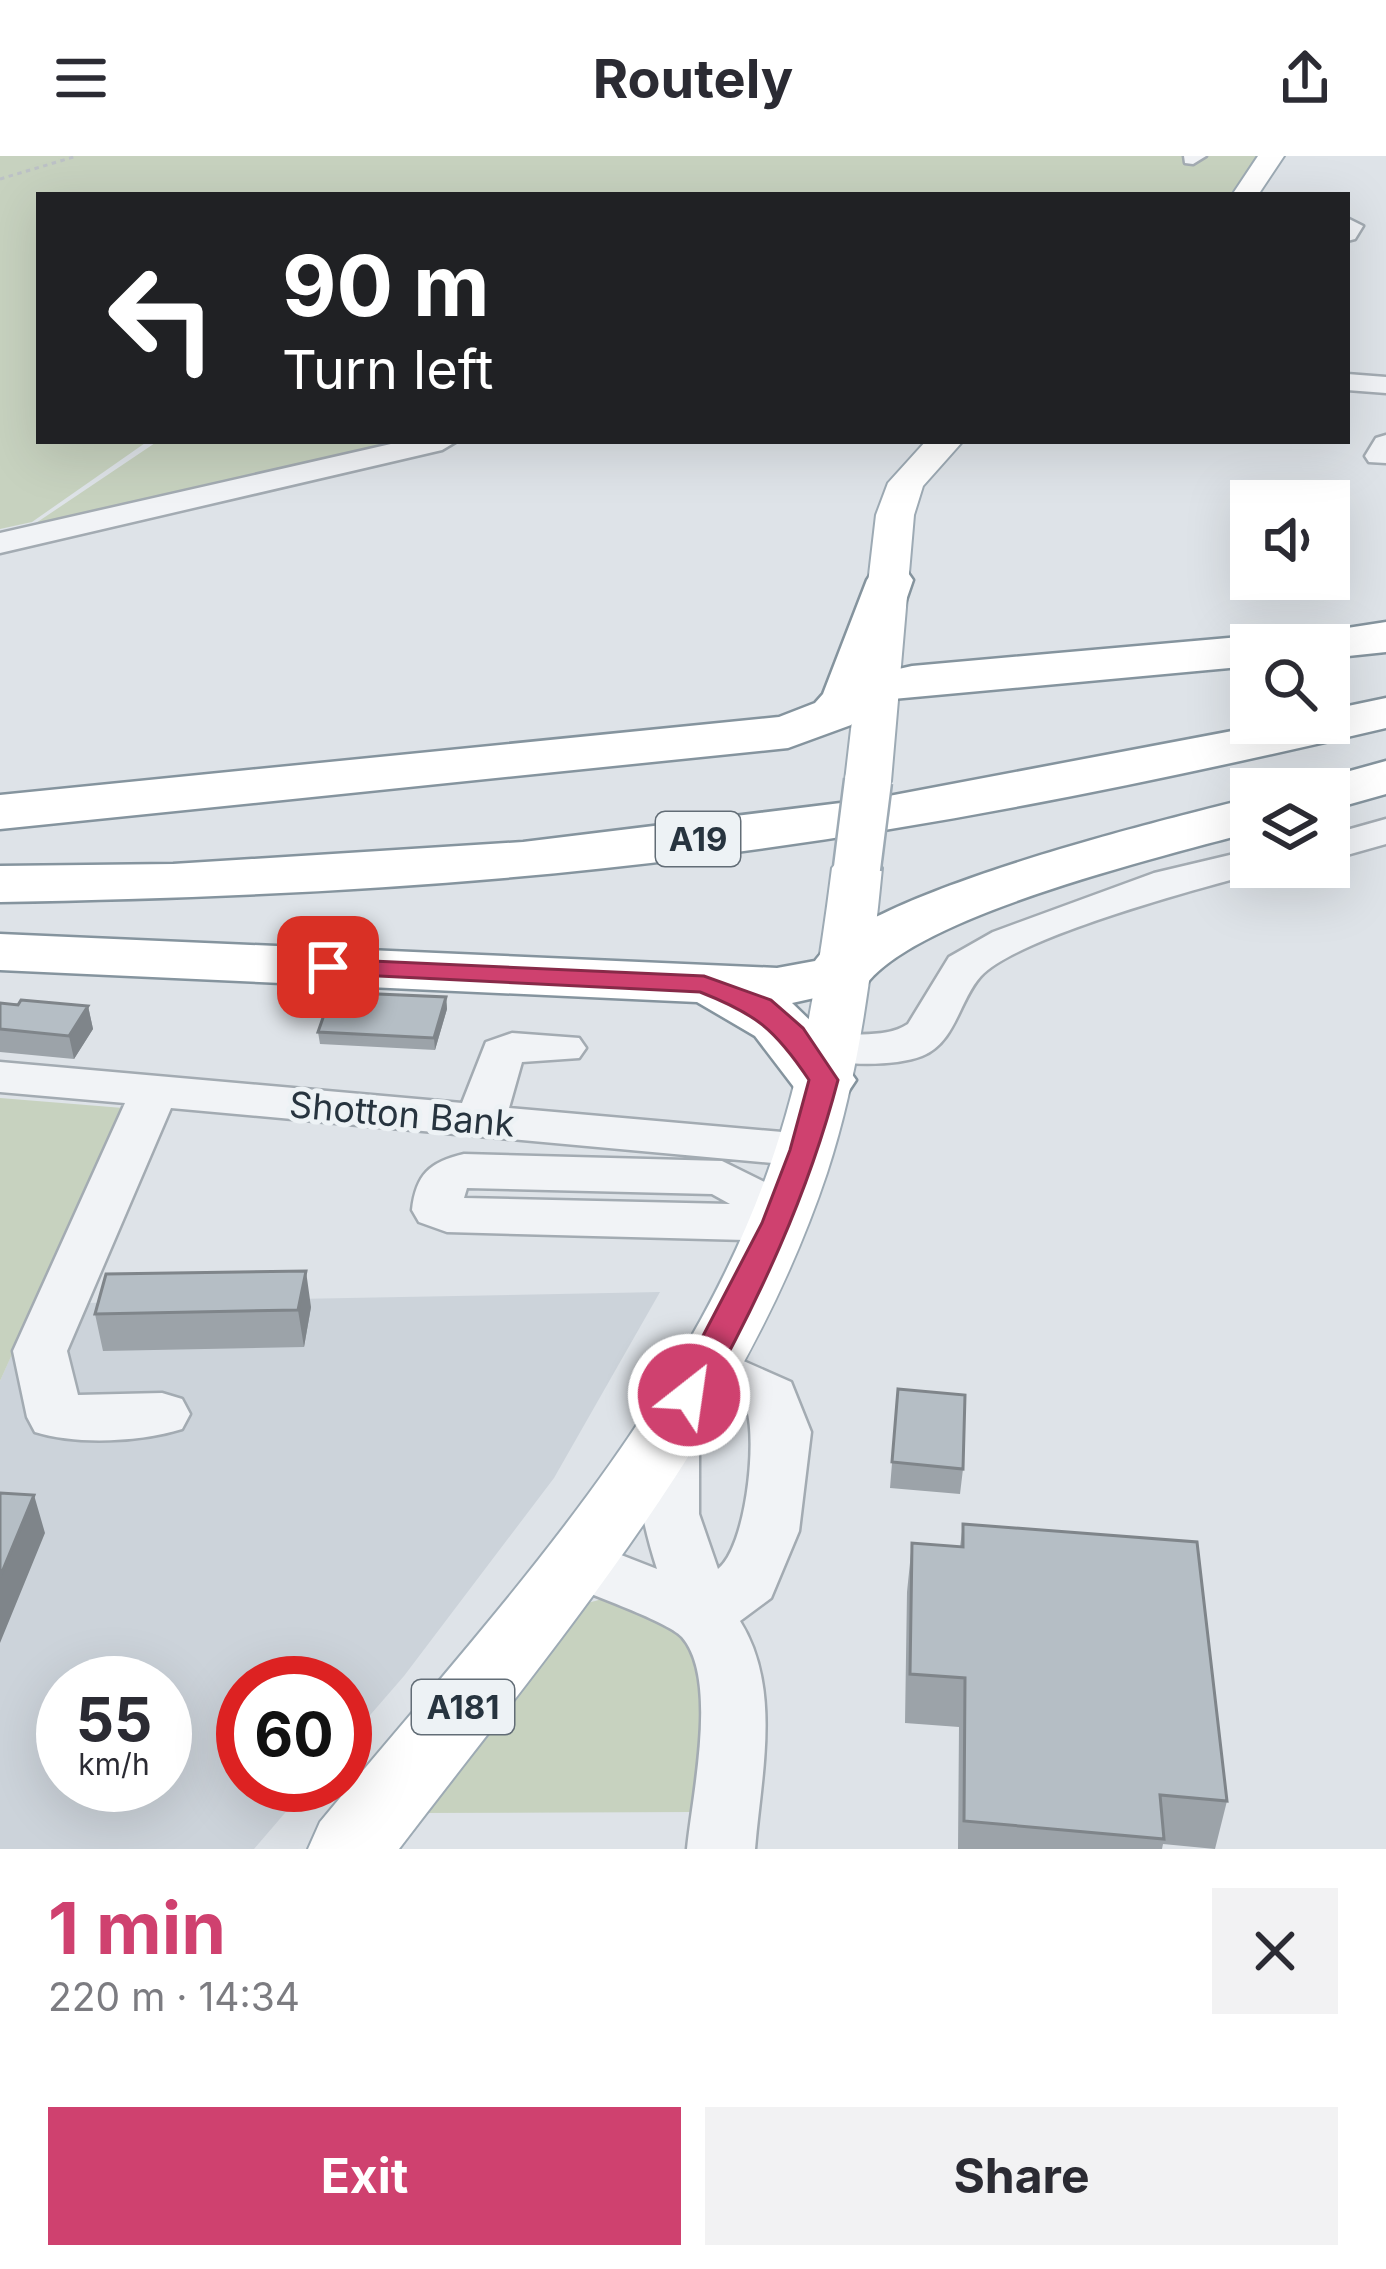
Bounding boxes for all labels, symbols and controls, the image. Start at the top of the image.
icon: menu [48,45,114,111]
icon: share [1272,45,1338,111]
text: Routely [593,46,793,111]
text: 90 m [282,235,490,336]
icon: left [84,240,240,396]
text: Turn left [282,337,493,402]
map controls [1230,480,1350,888]
button: sound [1230,480,1350,600]
button: search [1230,624,1350,744]
button: layers [1230,768,1350,888]
road number: A19 [656,812,740,866]
pin [277,916,379,1018]
icon: arrive [295,934,361,1000]
street label: Shotton Bank [287,1082,517,1146]
position arrow [626,1332,752,1458]
speed limit sign: 60 [216,1656,372,1812]
road number: A181 [412,1680,514,1734]
text: 55 [76,1683,152,1755]
text: km/h [78,1746,150,1782]
text: 1 min [48,1884,226,1971]
button: close [1212,1888,1338,2014]
text: 220 m · 14:34 [48,1973,300,2020]
button: Exit [48,2107,681,2245]
button: Share [705,2107,1338,2245]

